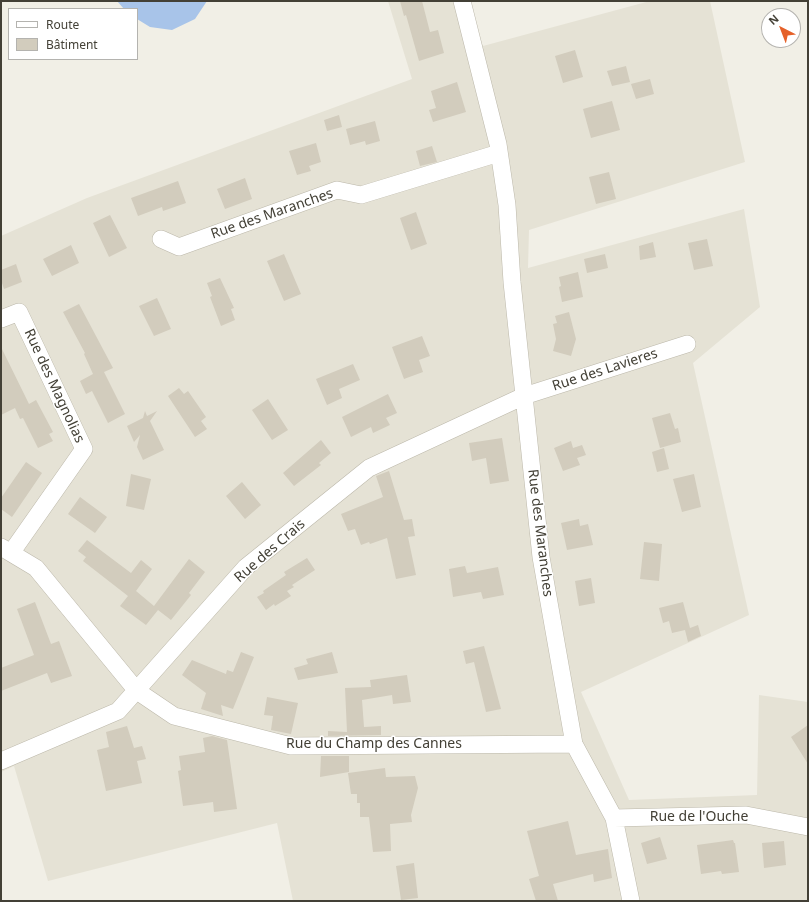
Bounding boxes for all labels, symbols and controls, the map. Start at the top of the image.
legend [8,8,138,60]
north arrow [761,8,801,48]
text: N [765,11,782,28]
text: Route [46,16,79,33]
text: Bâtiment [46,36,98,53]
street label: Rue des Maranches [209,185,335,243]
street label: Rue des Magnolias [20,326,88,446]
street label: Rue des Lavieres [550,345,660,395]
street label: Rue des Maranches [524,468,556,598]
street label: Rue des Crais [231,516,309,586]
street label: Rue du Champ des Cannes [286,736,462,752]
street label: Rue de l'Ouche [650,809,748,825]

